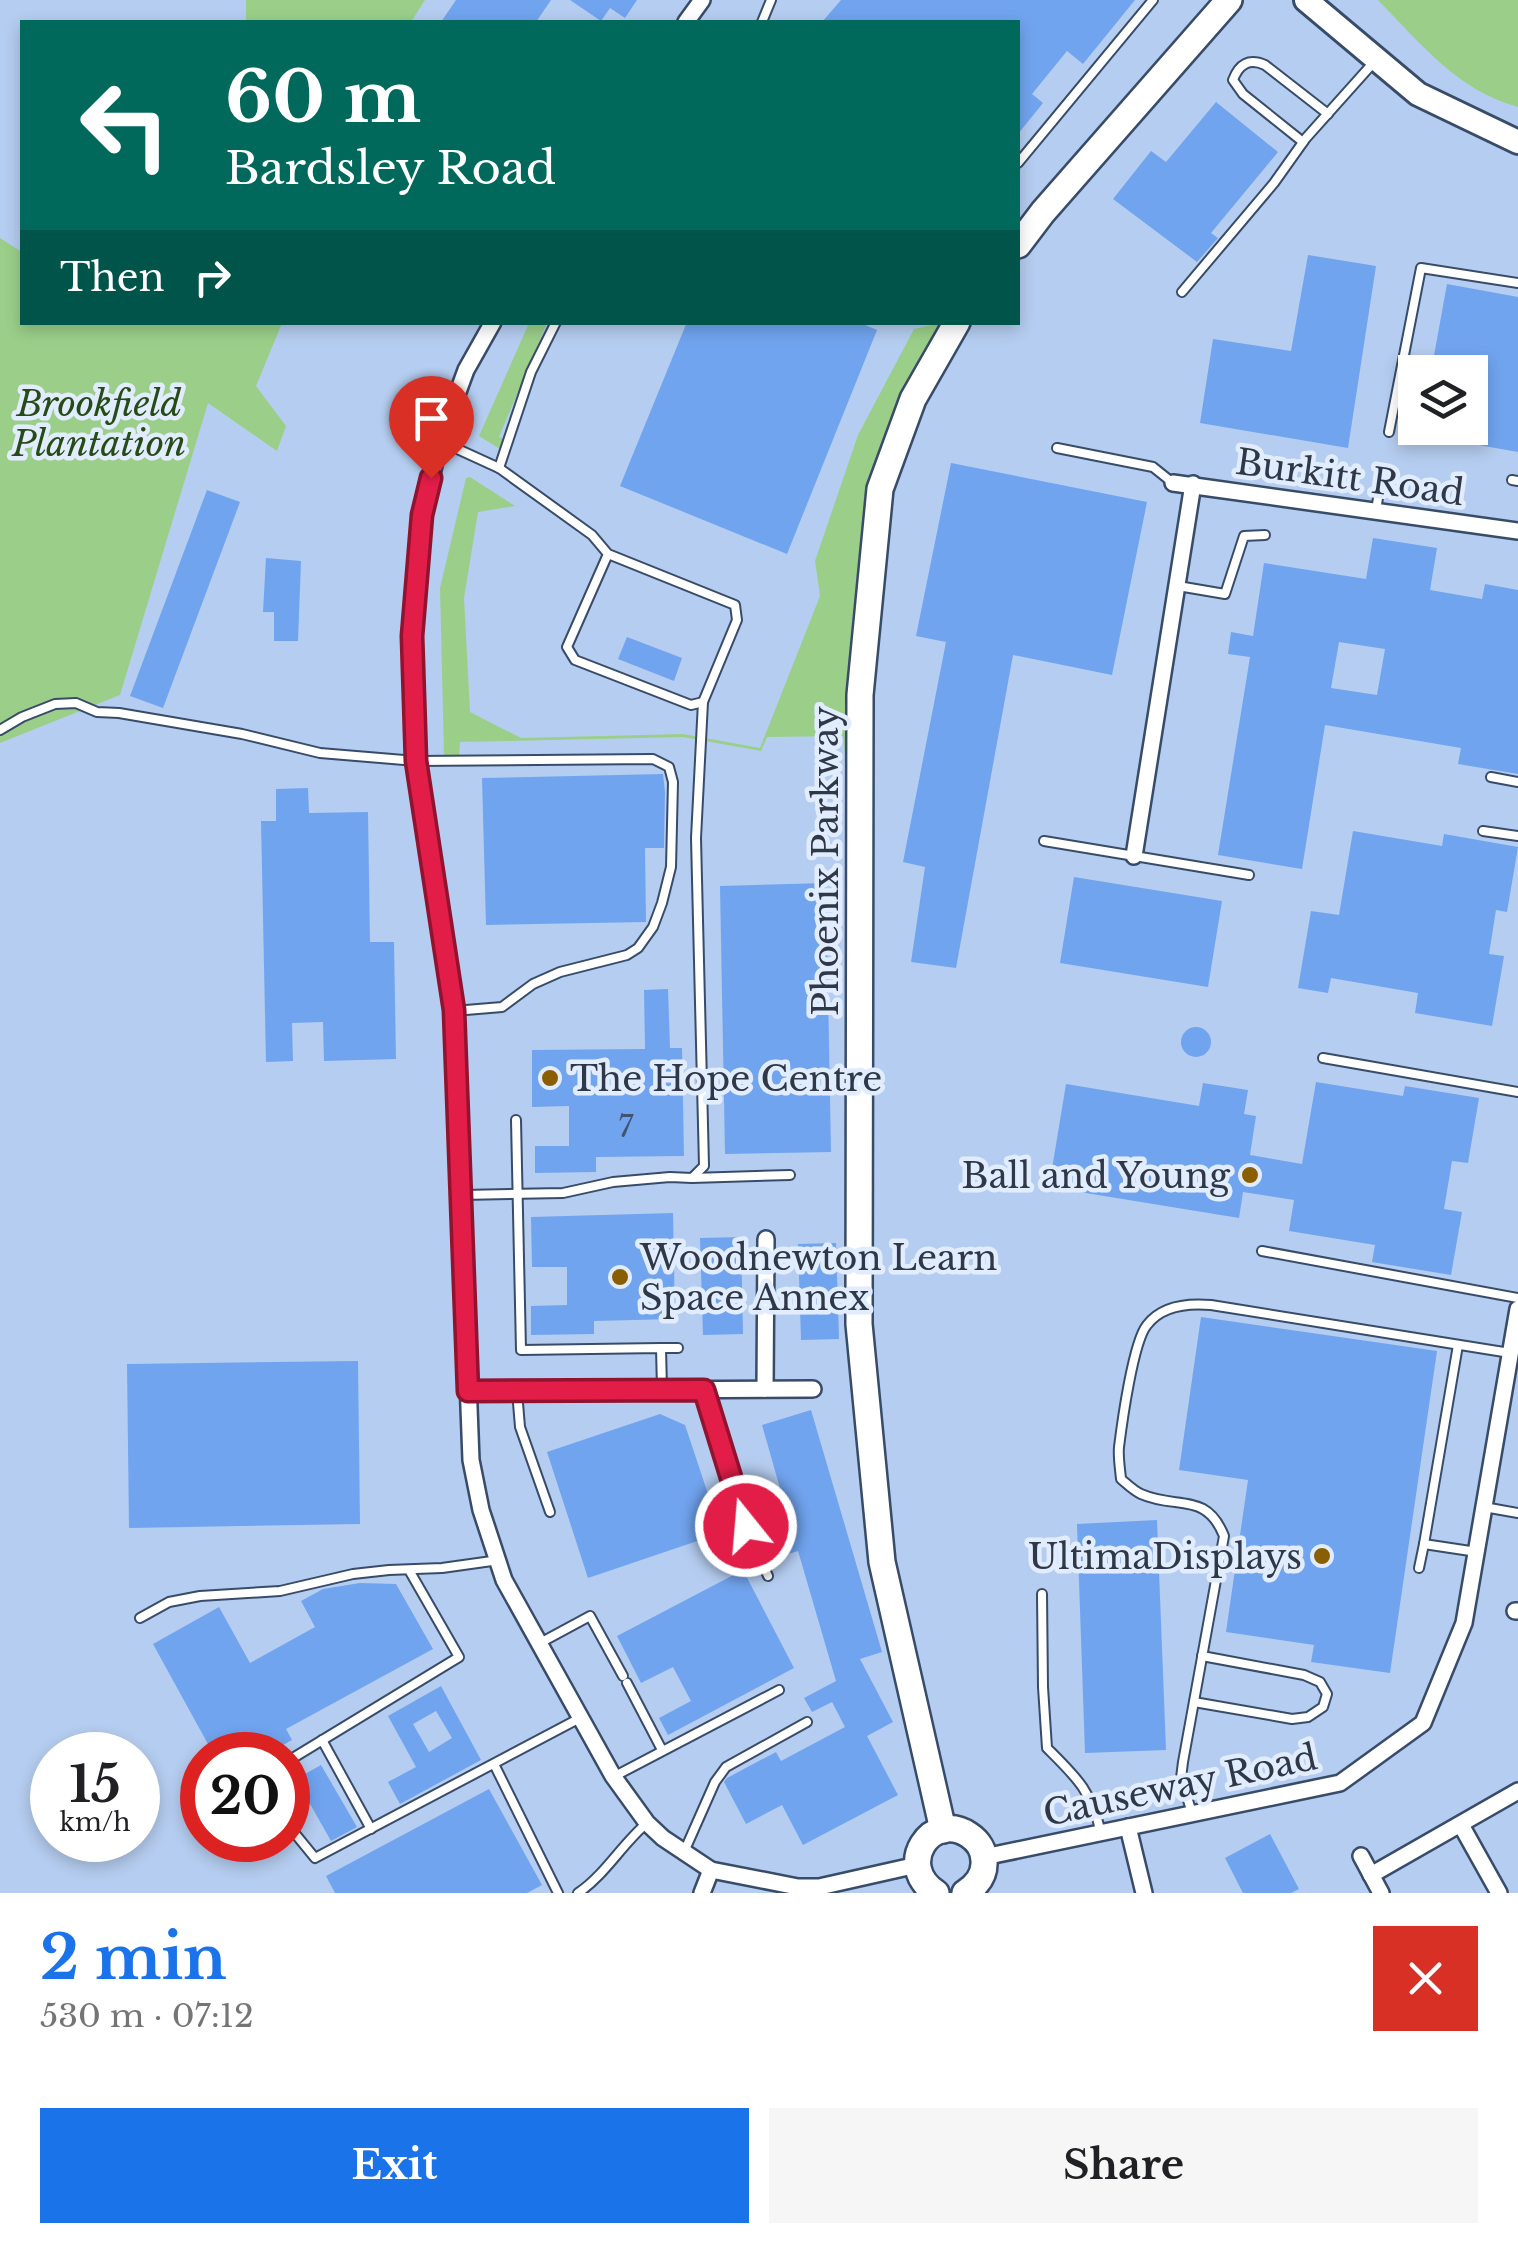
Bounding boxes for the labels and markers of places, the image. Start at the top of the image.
pin [389,376,474,479]
place label: The Hope Centre [570,1057,882,1100]
marker: The Hope Centre [539,1067,561,1089]
place label: Ball and Young [962,1154,1231,1197]
marker: Ball and Young [1239,1164,1261,1186]
place label: Woodnewton Learn Space Annex [639,1236,997,1319]
marker: Woodnewton Learn Space Annex [609,1266,631,1288]
place label: UltimaDisplays [1028,1535,1302,1578]
marker: UltimaDisplays [1311,1545,1333,1567]

